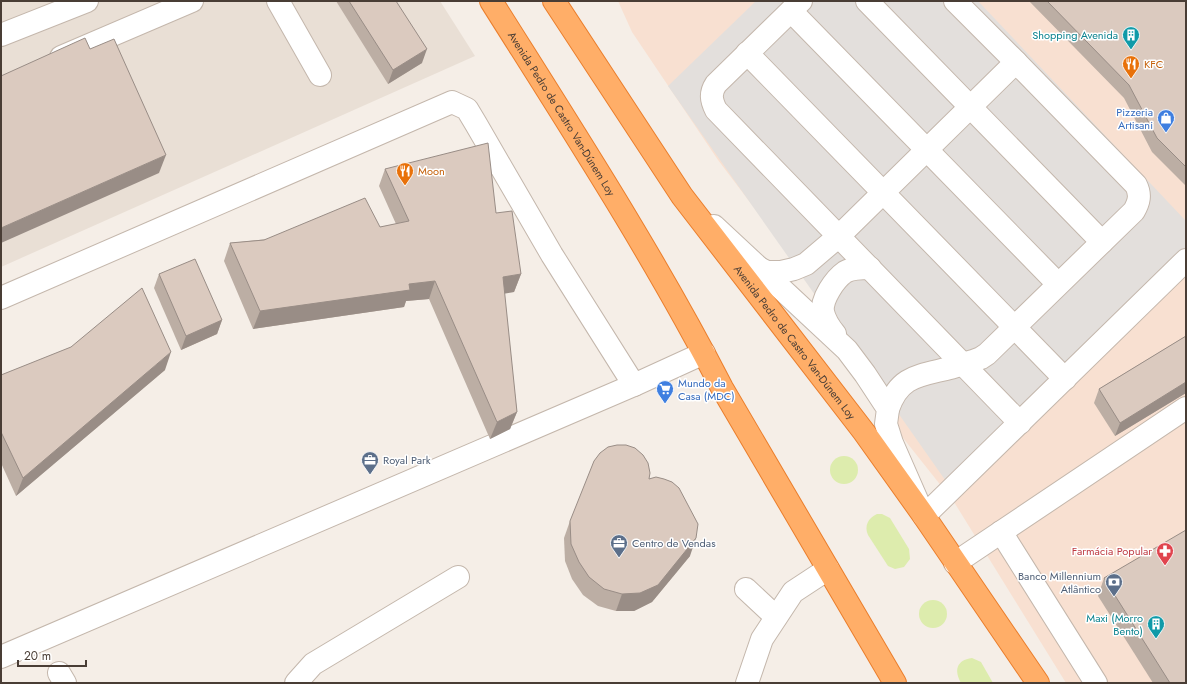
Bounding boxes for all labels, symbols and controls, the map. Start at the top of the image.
building icon: Shopping Avenida [1121,25,1141,50]
place label: Shopping Avenida [1032,27,1118,43]
street label: Avenida Pedro de Castro Van-Dúnem Loy [504,28,619,199]
restaurant icon: KFC [1121,54,1141,79]
place label: KFC [1144,56,1163,72]
place label: Pizzeria Artisani [1116,104,1153,133]
shop icon: Pizzeria Artisani [1156,108,1176,133]
restaurant icon: Moon [395,161,415,186]
place label: Moon [418,163,445,179]
street label: Avenida Pedro de Castro Van-Dúnem Loy [730,262,860,423]
place label: Mundo da Casa (MDC) [678,375,735,404]
supermarket icon: Mundo da Casa (MDC) [655,379,675,404]
office icon: Royal Park [360,450,380,475]
place label: Royal Park [383,452,431,468]
office icon: Centro de Vendas [609,533,629,558]
place label: Centro de Vendas [632,535,716,551]
pharmacy icon: Farmácia Popular [1155,541,1175,566]
place label: Farmácia Popular [1072,543,1152,559]
place label: Banco Millennium Atlântico [1018,568,1101,597]
bank icon: Banco Millennium Atlântico [1104,572,1124,597]
place label: Maxi (Morro Bento) [1086,610,1143,639]
building icon: Maxi (Morro Bento) [1146,614,1166,639]
scale bar [18,642,86,668]
text: 20 m [24,647,51,665]

